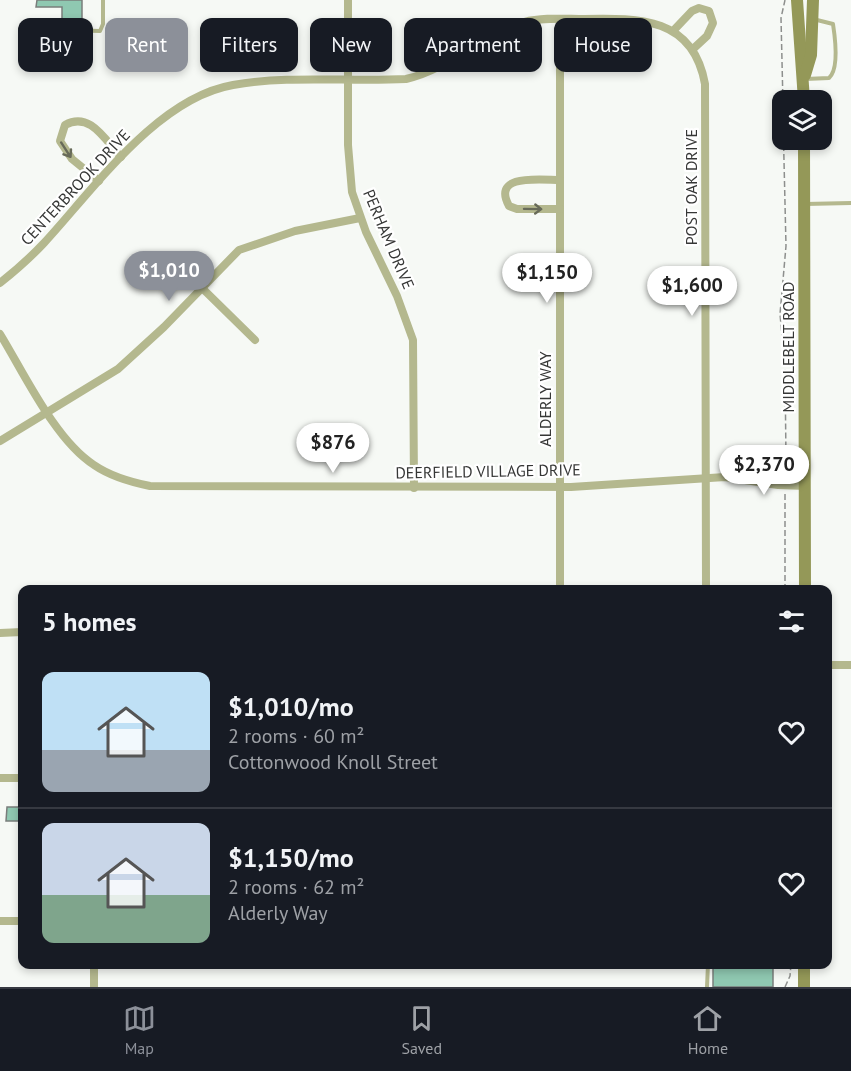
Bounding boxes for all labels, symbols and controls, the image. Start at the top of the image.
chip: Buy [18,18,93,72]
chip: Rent [105,18,188,72]
chip: Filters [200,18,298,72]
chip: New [310,18,392,72]
chip: Apartment [404,18,542,72]
chip: House [554,18,652,72]
map controls [772,90,832,150]
button: layers [772,90,832,150]
street label: CENTERBROOK DRIVE [16,125,134,249]
street label: POST OAK DRIVE [681,129,701,245]
one-way arrow [60,142,72,158]
street label: PERHAM DRIVE [359,186,419,292]
one-way arrow [523,203,543,215]
pin: $1,010 [120,251,218,302]
pin: $1,150 [498,253,596,304]
text: $1,010 [138,257,200,283]
text: $1,150 [516,259,578,285]
pin: $1,600 [643,266,741,317]
text: $1,600 [661,272,723,298]
street label: MIDDLEBELT ROAD [778,281,798,413]
street label: ALDERLY WAY [535,351,555,447]
pin: $876 [297,423,369,474]
text: $876 [310,429,356,455]
pin: $2,370 [715,445,813,496]
text: $2,370 [733,451,795,477]
street label: DEERFIELD VILLAGE DRIVE [395,459,581,483]
text: 5 homes [42,605,137,638]
icon: filters [775,605,808,638]
text: $1,010/mo [228,690,354,723]
icon: home [90,696,162,768]
icon: heart [775,716,808,749]
text: 2 rooms · 60 m² [228,723,364,749]
text: Cottonwood Knoll Street [228,749,438,775]
text: $1,150/mo [228,841,354,874]
icon: home [90,847,162,919]
icon: heart [775,867,808,900]
text: 2 rooms · 62 m² [228,874,364,900]
text: Alderly Way [228,900,328,926]
tab: Map [123,1002,156,1058]
tab: Saved [401,1002,442,1058]
tab: Home [688,1002,728,1058]

